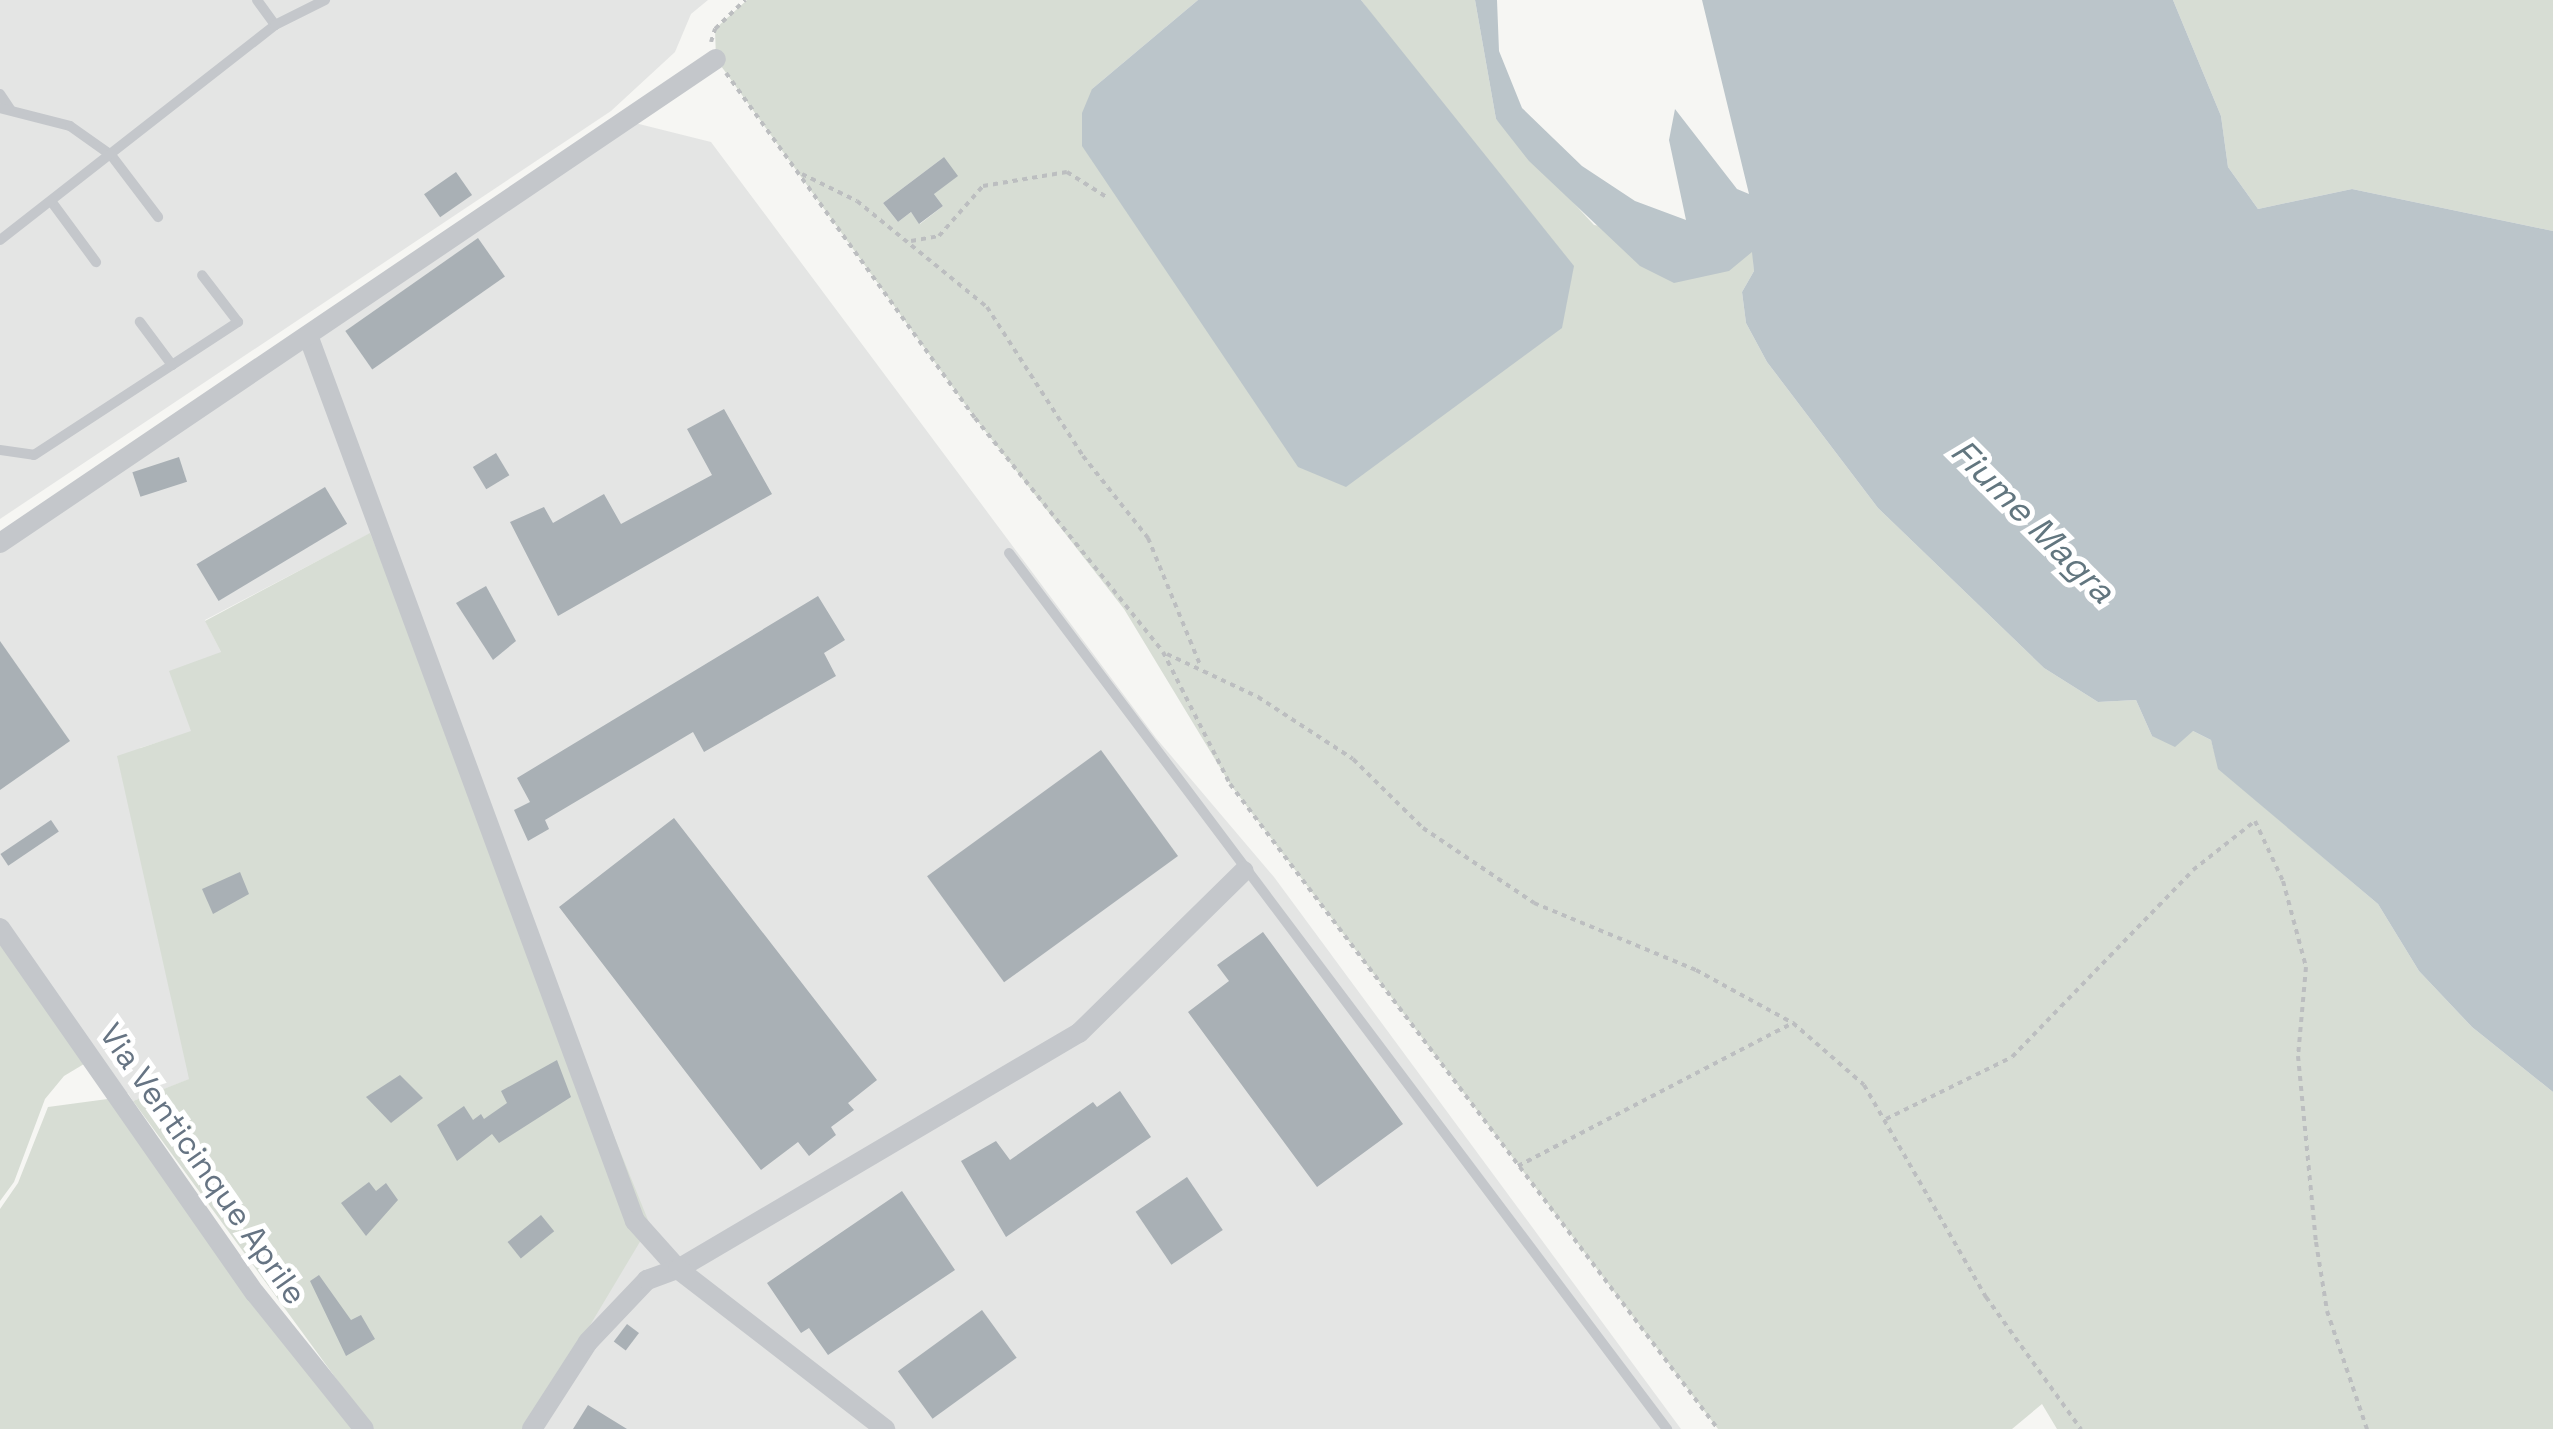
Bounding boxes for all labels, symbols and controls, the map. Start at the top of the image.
water label: Fiume Magra [1943,431,2123,611]
street label: Via Venticinque Aprile [91,1016,315,1312]

